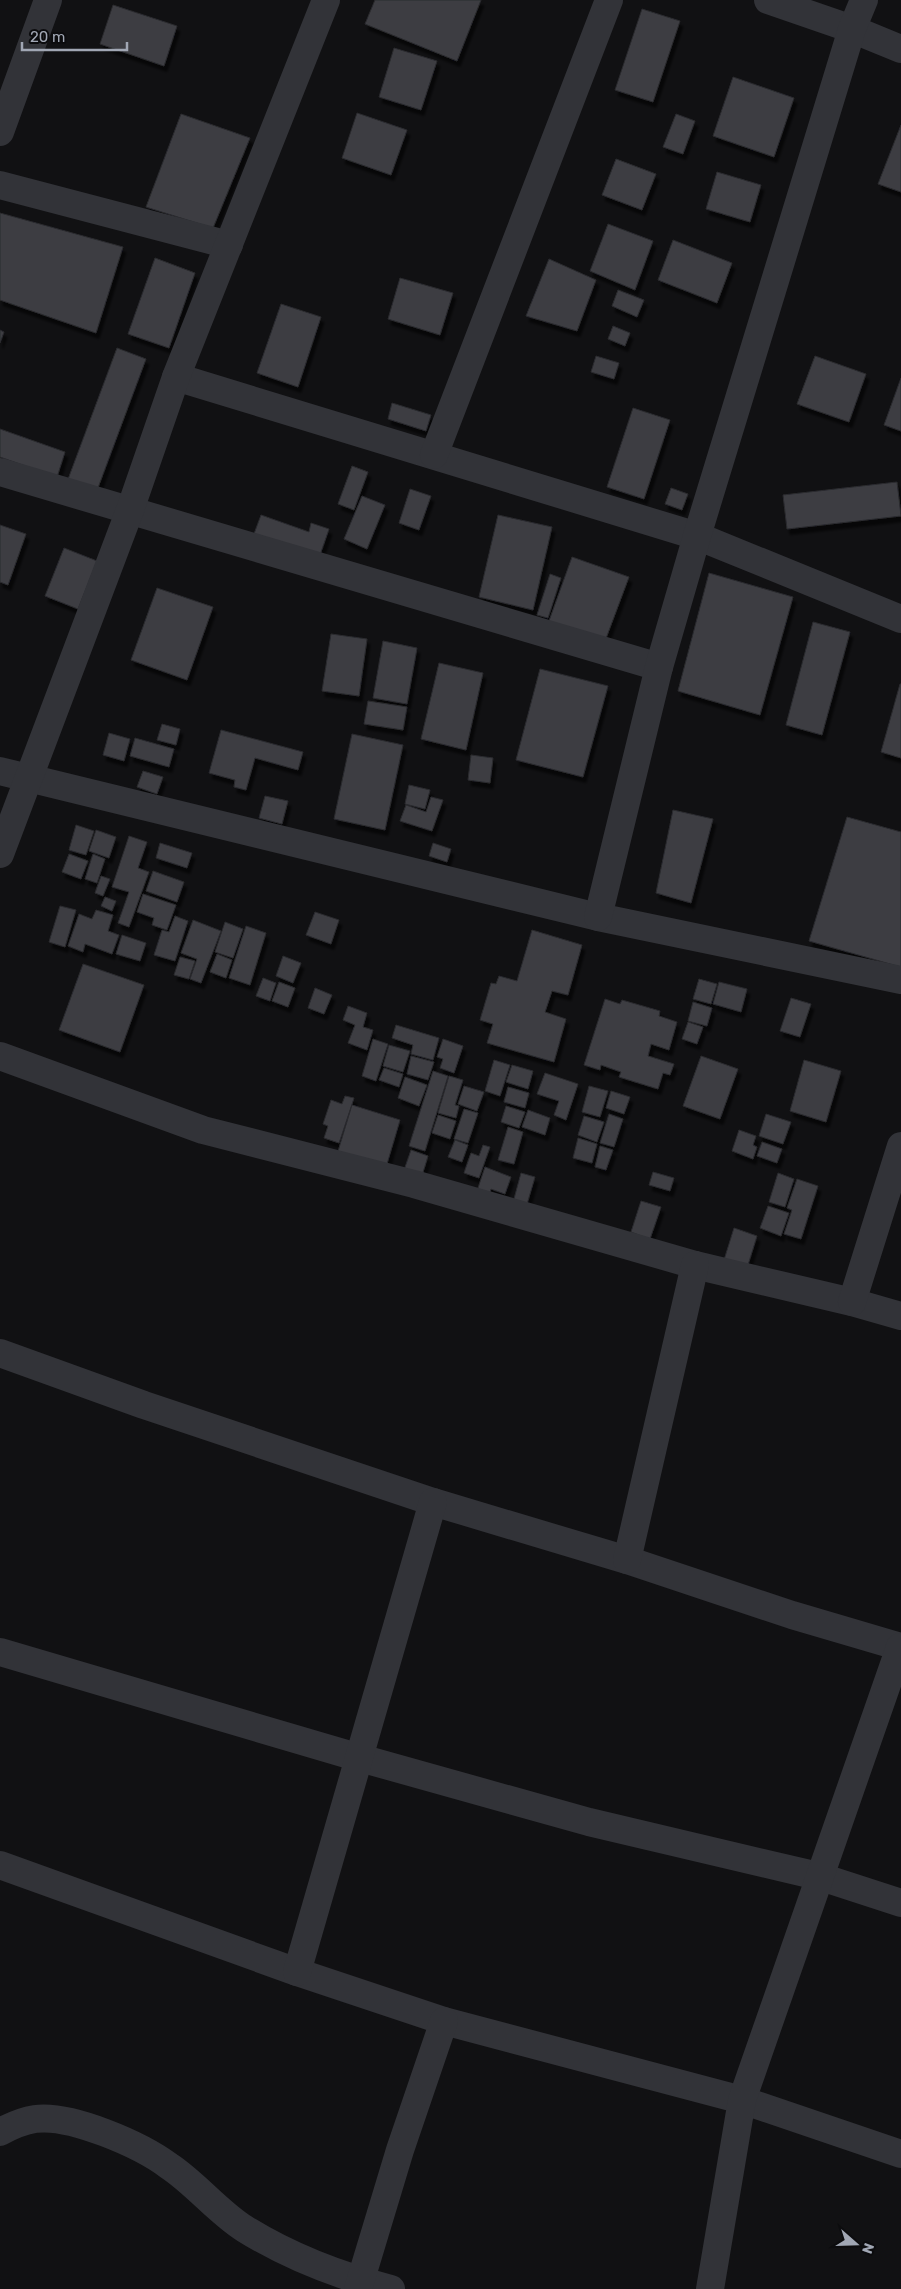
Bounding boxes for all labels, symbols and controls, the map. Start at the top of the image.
scale bar [22,20,128,52]
text: 20 m [30,28,65,46]
north arrow [831,2219,881,2269]
text: N [858,2241,877,2256]

